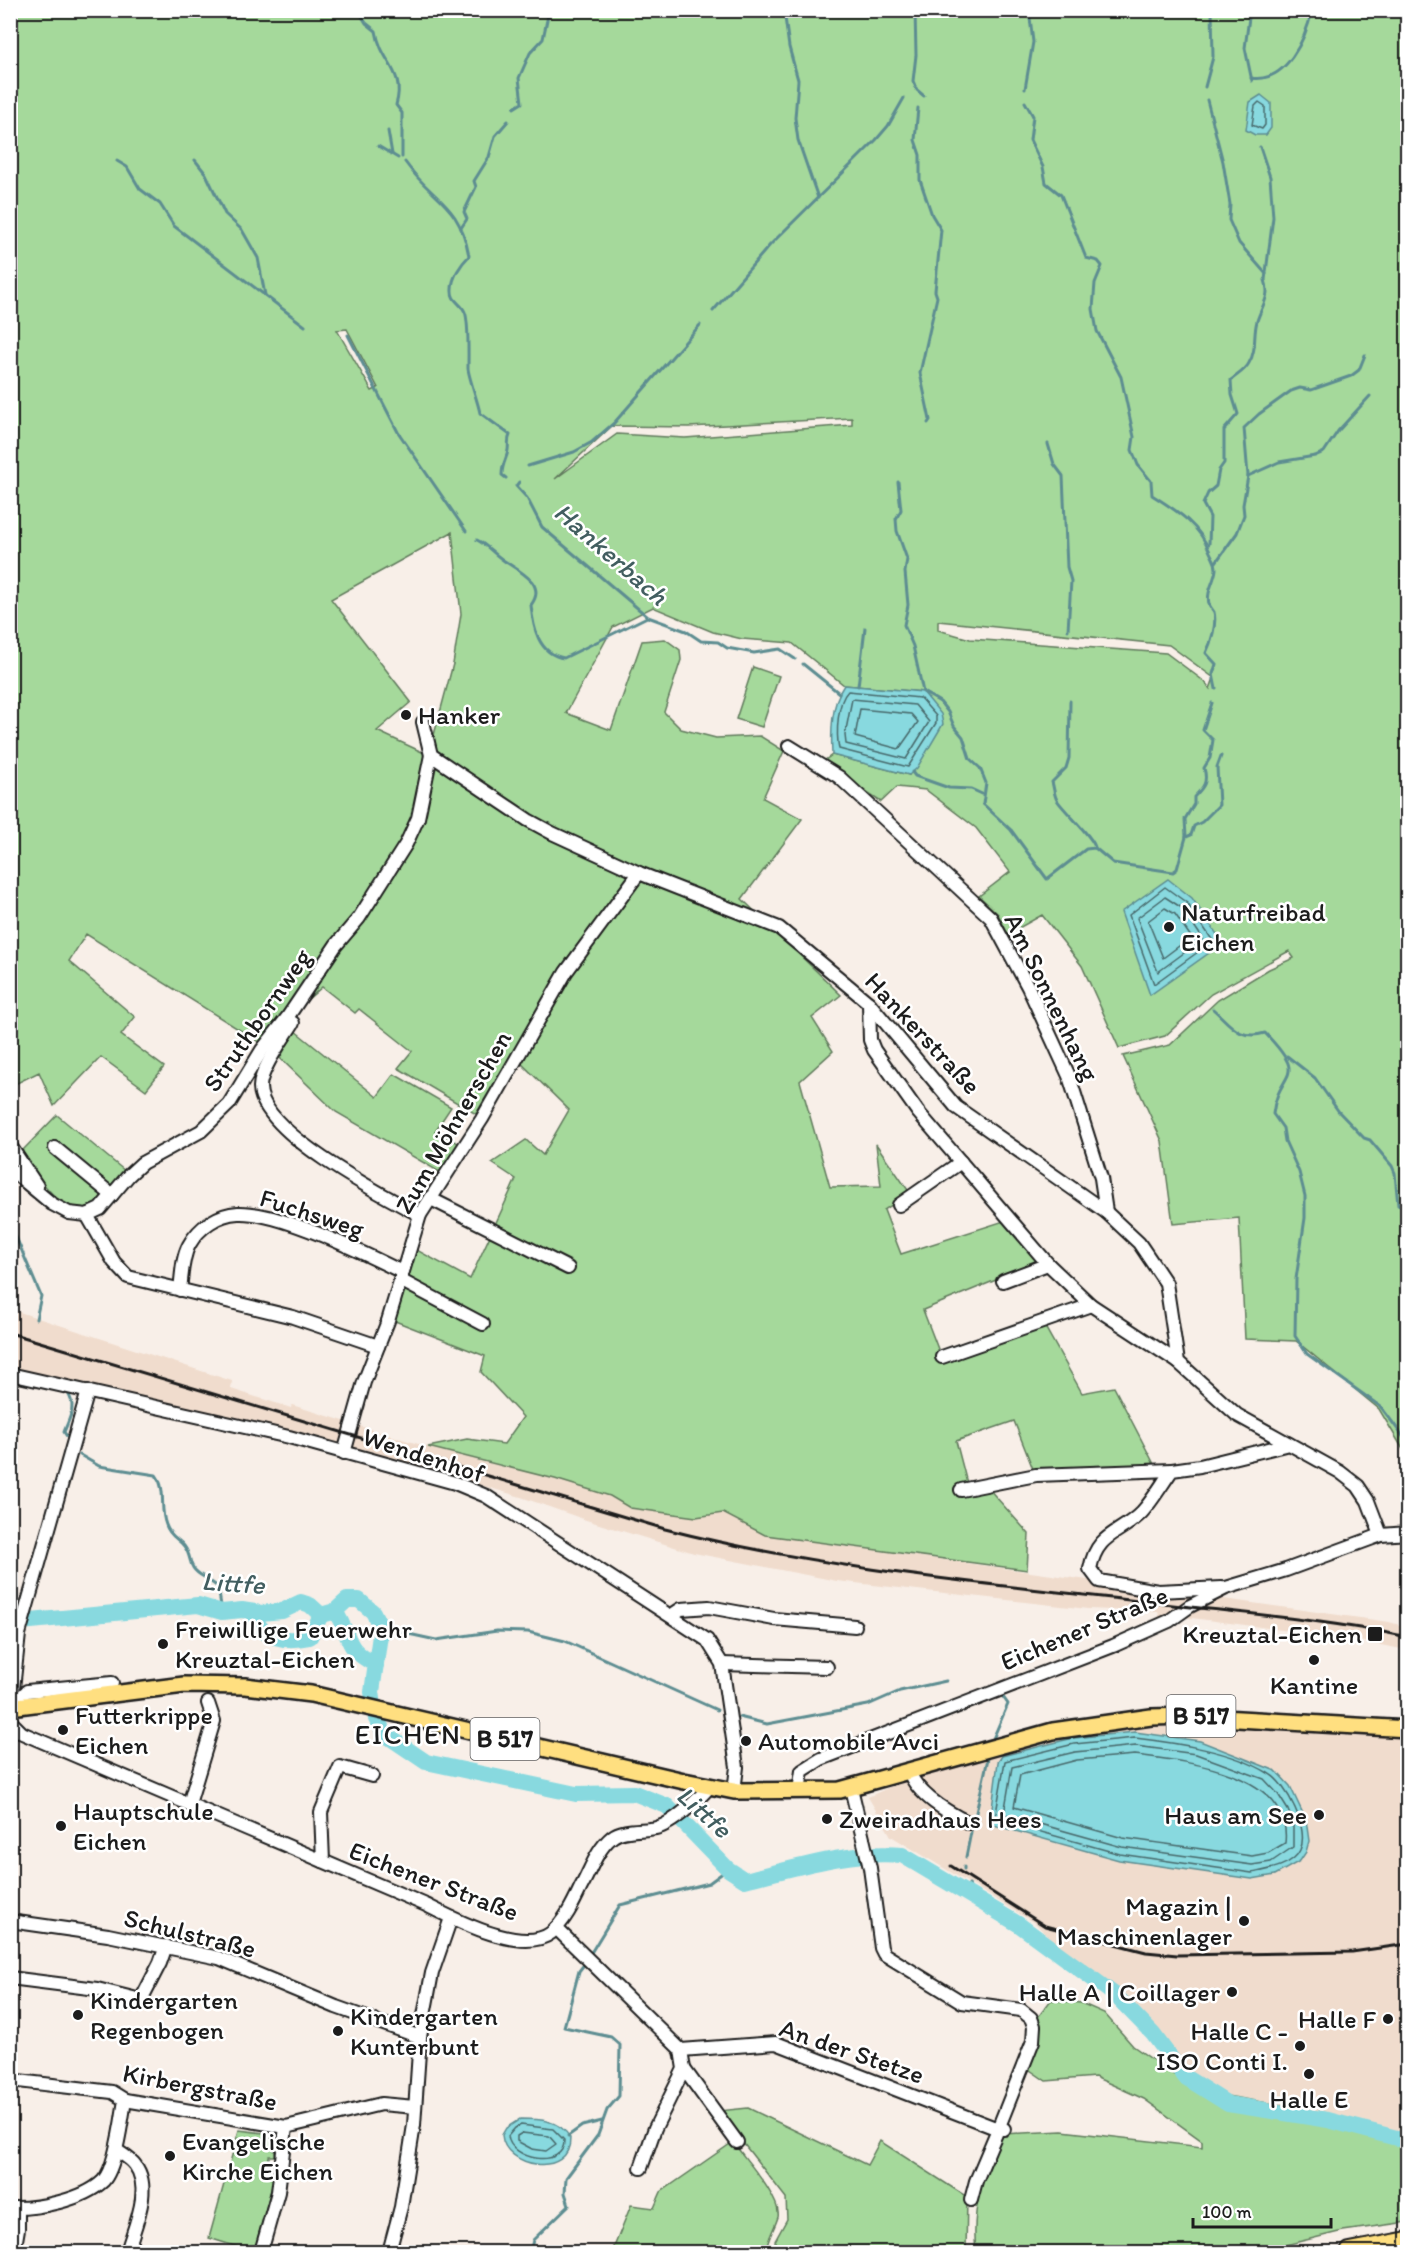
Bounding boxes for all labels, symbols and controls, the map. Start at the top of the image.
water label: Hankerbach [548,495,675,612]
place label: Hanker [418,699,501,731]
marker: Hanker [399,708,413,722]
place label: Naturfreibad Eichen [1181,896,1326,958]
street label: Am Sonnenhang [998,908,1107,1087]
marker: Naturfreibad Eichen [1162,920,1176,934]
street label: Struthbornweg [196,942,319,1098]
street label: Hankerstraße [858,965,988,1101]
street label: Zum Möhnerschen [388,1025,518,1219]
street label: Fuchsweg [256,1181,369,1245]
street label: Wendenhof [359,1420,489,1490]
water label: Littfe [201,1564,267,1601]
street label: Eichener Straße [995,1578,1173,1678]
place label: Freiwillige Feuerwehr Kreuztal-Eichen [175,1613,413,1675]
place label: Kreuztal-Eichen [1182,1618,1362,1650]
marker: Kreuztal-Eichen [1366,1625,1384,1643]
marker: Freiwillige Feuerwehr Kreuztal-Eichen [156,1637,170,1651]
marker: Kantine [1307,1653,1321,1667]
place label: Kantine [1270,1669,1358,1701]
road number: B 517 [1166,1695,1236,1737]
place label: Futterkrippe Eichen [75,1699,213,1761]
district label: EICHEN [355,1717,461,1751]
road number: B 517 [470,1718,540,1760]
marker: Futterkrippe Eichen [56,1723,70,1737]
place label: Automobile Avci [758,1725,939,1757]
marker: Automobile Avci [739,1734,753,1748]
water label: Littfe [670,1778,740,1846]
place label: Hauptschule Eichen [73,1795,214,1857]
place label: Haus am See [1164,1799,1307,1831]
place label: Zweiradhaus Hees [839,1803,1042,1835]
marker: Haus am See [1312,1808,1326,1822]
marker: Zweiradhaus Hees [820,1812,834,1826]
marker: Hauptschule Eichen [54,1819,68,1833]
street label: Eichener Straße [345,1834,523,1928]
place label: Magazin | Maschinenlager [1057,1890,1232,1952]
street label: Schulstraße [121,1901,259,1965]
marker: Magazin | Maschinenlager [1237,1914,1251,1928]
place label: Halle A | Coillager [1019,1976,1221,2008]
place label: Kindergarten Regenbogen [90,1984,238,2046]
marker: Halle A | Coillager [1225,1985,1239,1999]
place label: Kindergarten Kunterbunt [350,2000,498,2062]
place label: Halle F [1298,2003,1377,2035]
marker: Kindergarten Regenbogen [71,2008,85,2022]
street label: An der Stetze [776,2011,928,2091]
marker: Halle F [1381,2012,1395,2026]
place label: Halle C - ISO Conti I. [1156,2015,1288,2077]
marker: Kindergarten Kunterbunt [331,2024,345,2038]
marker: Halle C - ISO Conti I. [1293,2039,1307,2053]
street label: Kirbergstraße [120,2056,280,2118]
marker: Halle E [1302,2067,1316,2081]
place label: Halle E [1270,2083,1348,2115]
place label: Evangelische Kirche Eichen [182,2125,333,2187]
marker: Evangelische Kirche Eichen [163,2149,177,2163]
scale bar [1193,2191,1331,2229]
text: 100 m [1202,2201,1252,2223]

